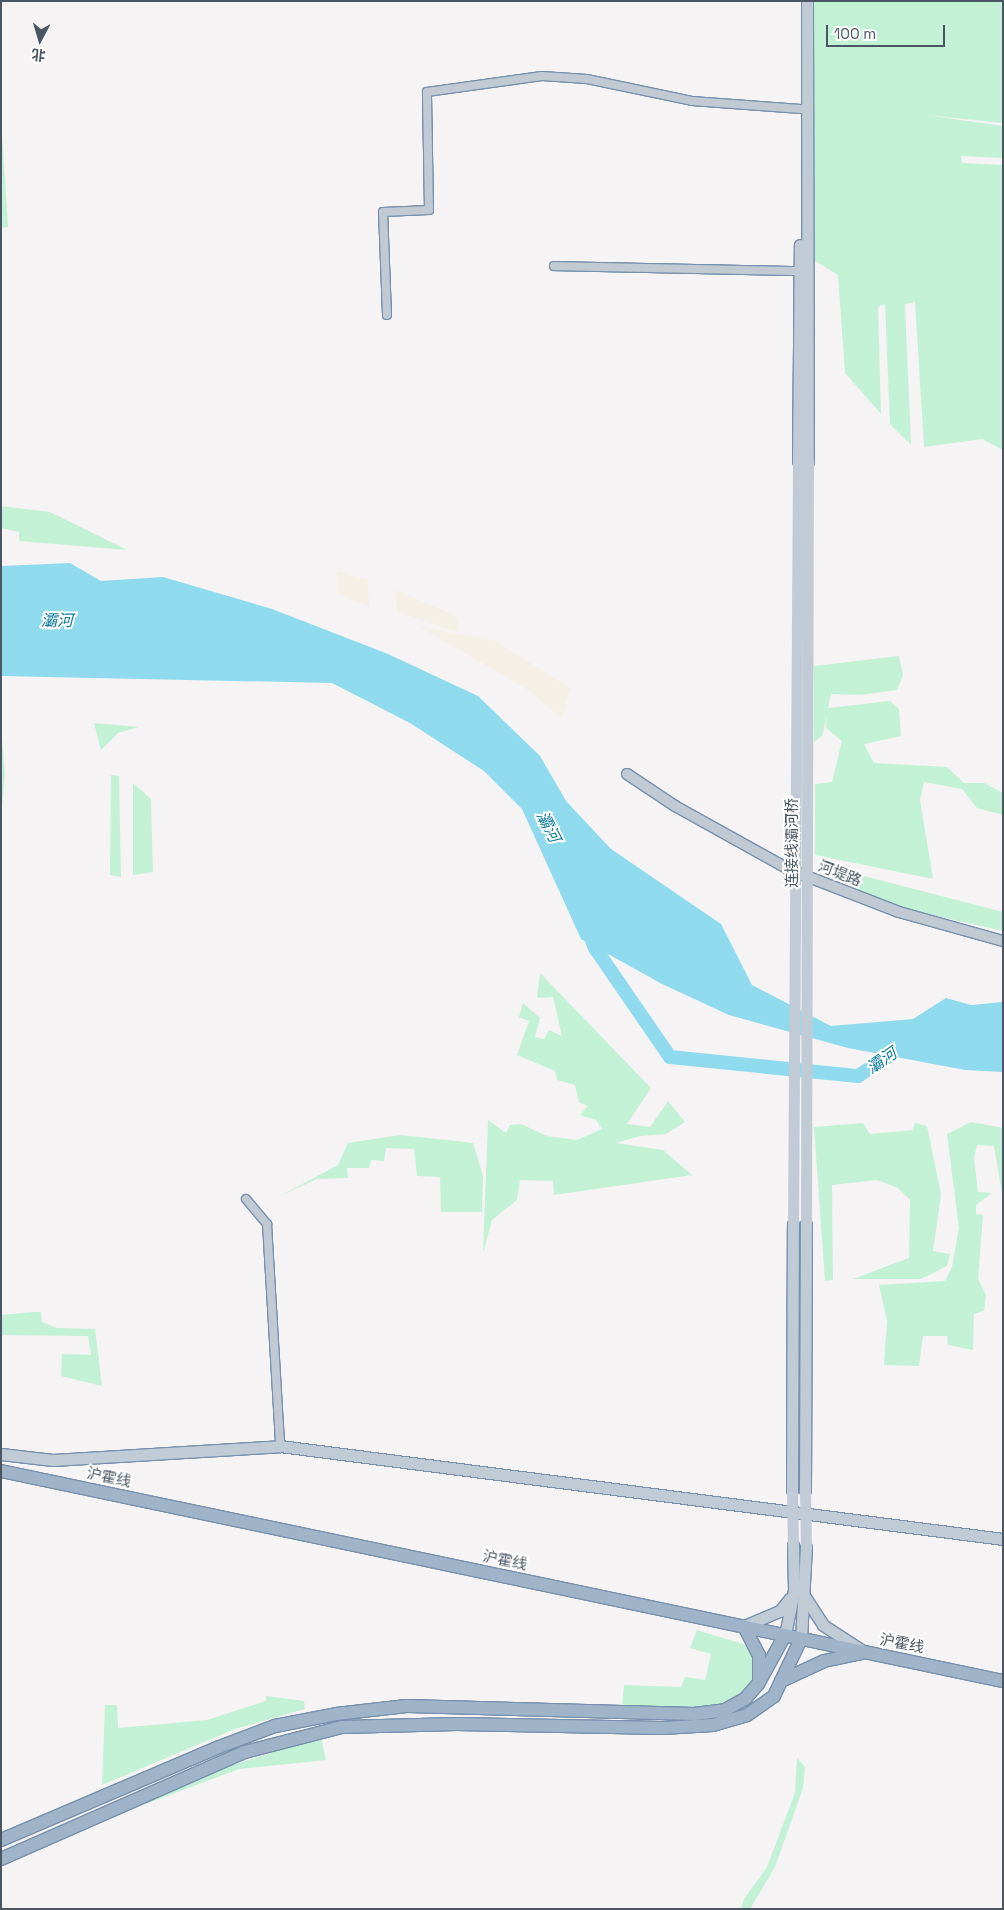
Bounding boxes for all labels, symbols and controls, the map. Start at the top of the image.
north arrow [15,15,65,65]
scale bar [829,15,948,47]
text: 100 m [834,24,876,43]
text: 北 [31,45,46,65]
water label: 灞河 [41,611,73,631]
street label: 连接线灞河桥 [783,798,801,888]
water label: 灞河 [532,808,564,846]
street label: 河堤路 [816,857,864,889]
water label: 灞河 [863,1044,901,1078]
street label: 沪霍线 [85,1464,133,1490]
street label: 沪霍线 [481,1547,529,1573]
street label: 沪霍线 [878,1630,926,1656]

